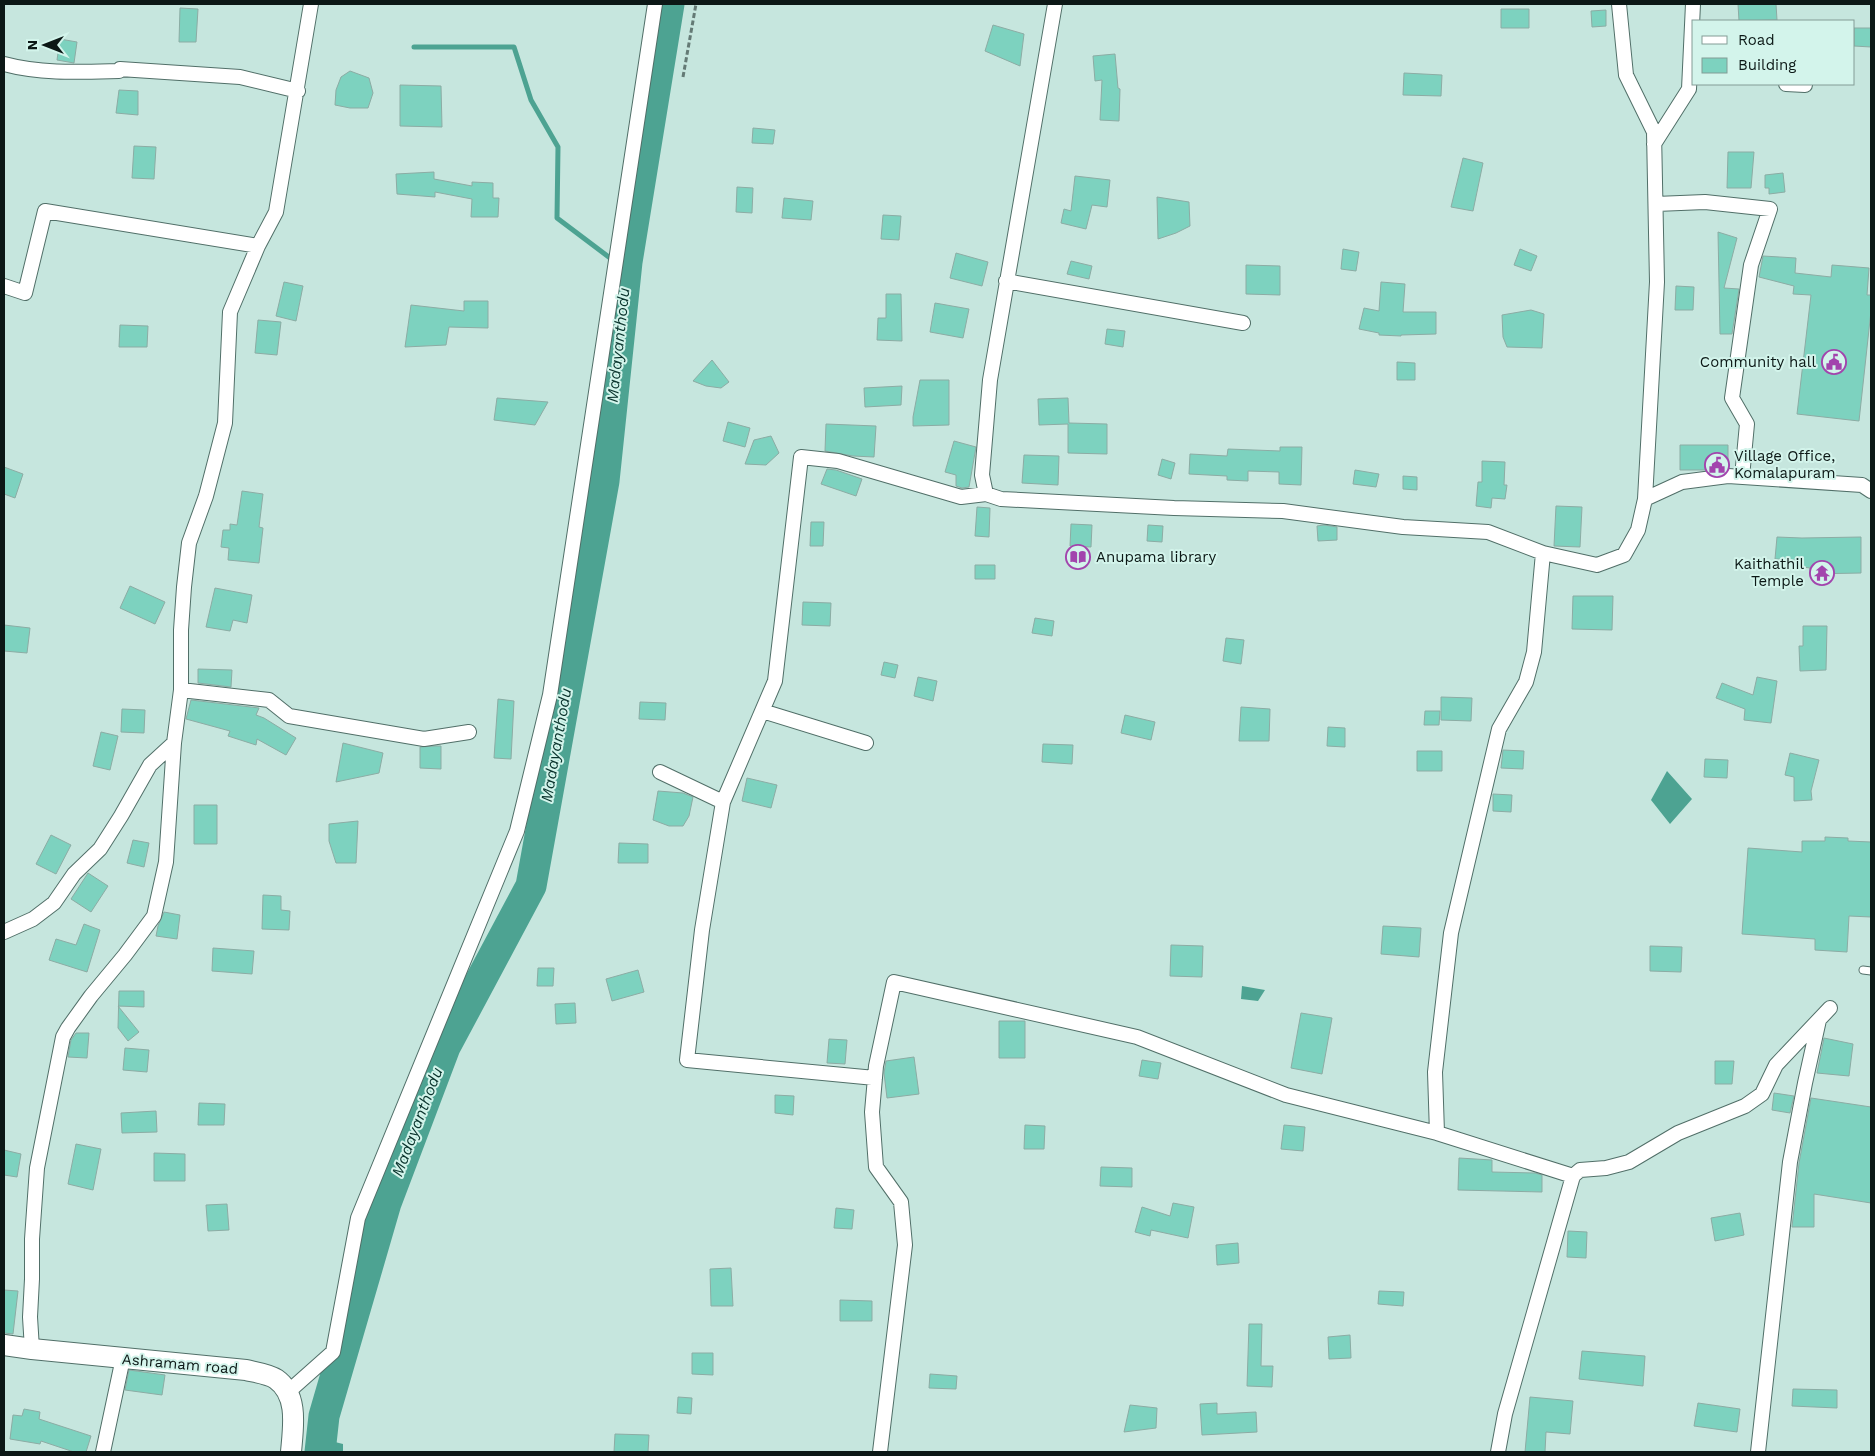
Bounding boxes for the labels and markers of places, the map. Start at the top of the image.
public building icon: Community hall [1821,349,1847,375]
place label: Community hall [1700,353,1816,371]
place label: Village Office, Komalapuram [1734,447,1835,482]
public building icon: Village Office, Komalapuram [1704,452,1730,478]
library icon: Anupama library [1065,544,1091,570]
place label: Anupama library [1096,548,1216,566]
place label: Kaithathil Temple [1734,555,1804,590]
temple icon: Kaithathil Temple [1809,560,1835,586]

